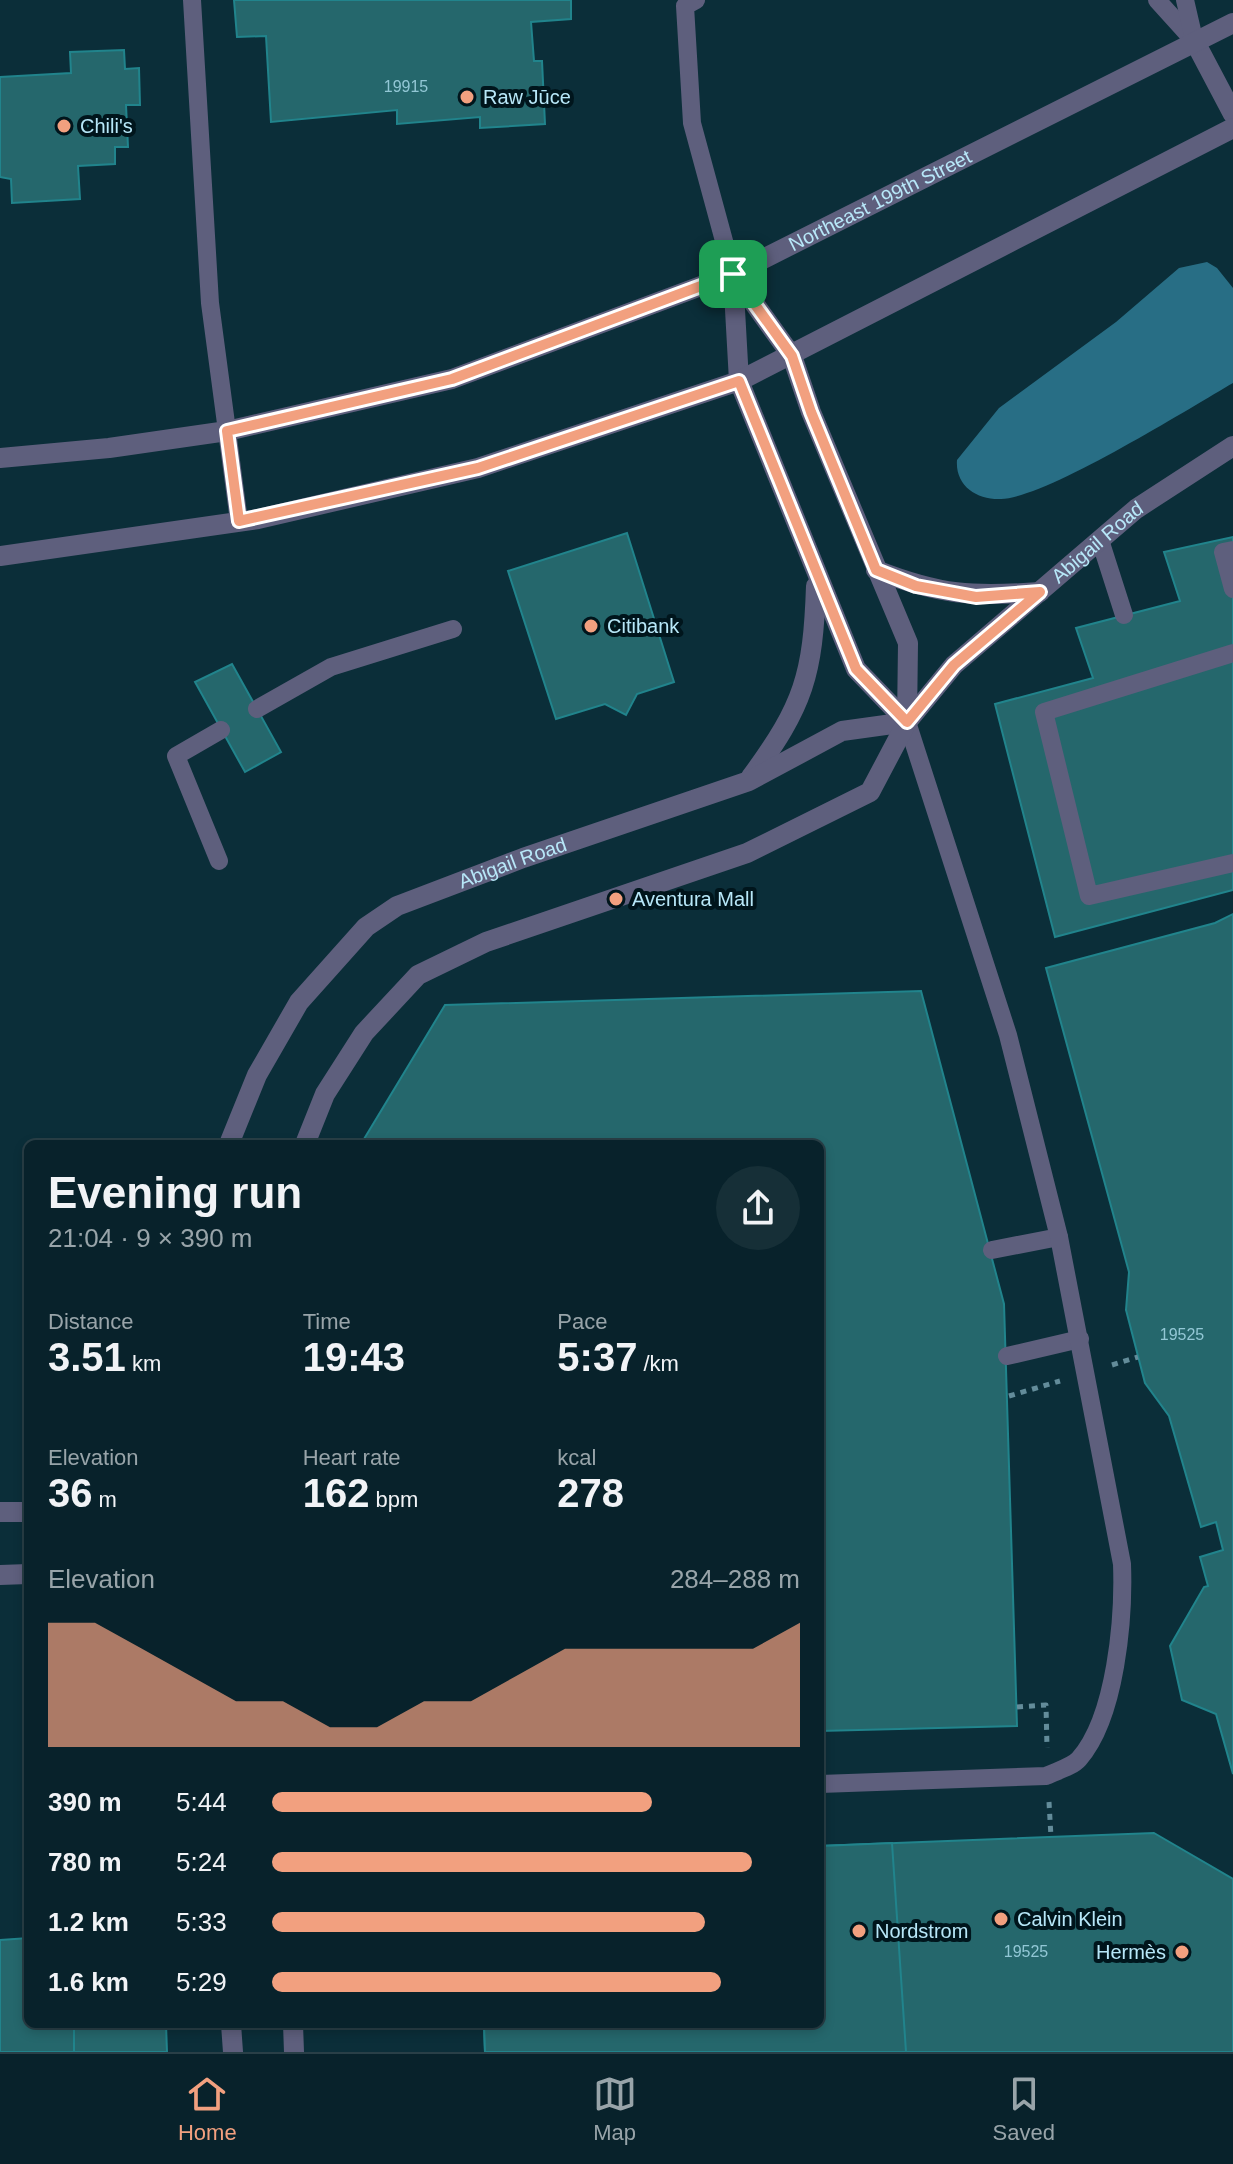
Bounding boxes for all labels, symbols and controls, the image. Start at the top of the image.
house number: 19915 [384,78,428,95]
place label: Raw Jūce [483,86,571,108]
marker: Raw Jūce [458,88,476,106]
place label: Chili's [80,115,133,137]
marker: Chili's [55,117,73,135]
street label: Northeast 199th Street [785,145,975,255]
pin [699,240,767,308]
icon: arrive [711,252,755,296]
street label: Abigail Road [1047,497,1147,587]
place label: Citibank [607,615,680,637]
marker: Citibank [582,617,600,635]
street label: Abigail Road [455,833,569,893]
place label: Aventura Mall [632,888,754,910]
marker: Aventura Mall [607,890,625,908]
button: share [716,1166,800,1250]
text: Evening run [48,1168,302,1217]
text: 21:04 · 9 × 390 m [48,1223,253,1253]
text: Distance [48,1309,134,1334]
text: Time [303,1309,351,1334]
text: Pace [557,1309,607,1334]
house number: 19525 [1160,1326,1204,1343]
text: 3.51 [48,1335,126,1379]
text: 19:43 [303,1335,405,1379]
text: 5:37 [557,1335,637,1379]
text: km [126,1351,161,1376]
text: /km [637,1351,679,1376]
text: Elevation [48,1445,139,1470]
text: Heart rate [303,1445,400,1470]
text: kcal [557,1445,596,1470]
text: 36 [48,1471,93,1515]
text: 162 [303,1471,369,1515]
text: 278 [557,1471,624,1515]
text: m [93,1487,117,1512]
text: bpm [369,1487,418,1512]
text: Elevation [48,1564,155,1594]
text: 284–288 m [670,1564,800,1594]
text: 390 m [48,1787,122,1817]
text: 5:44 [176,1787,227,1817]
text: 780 m [48,1847,122,1877]
text: 5:24 [176,1847,227,1877]
text: 1.2 km [48,1907,129,1937]
text: 5:33 [176,1907,227,1937]
place label: Calvin Klein [1017,1908,1123,1930]
marker: Calvin Klein [992,1910,1010,1928]
place label: Nordstrom [875,1920,968,1942]
marker: Nordstrom [850,1922,868,1940]
place label: Hermès [1096,1941,1166,1963]
house number: 19525 [1004,1943,1048,1960]
marker: Hermès [1173,1943,1191,1961]
text: 1.6 km [48,1967,129,1997]
text: 5:29 [176,1967,227,1997]
tab: Home [178,2072,237,2146]
tab: Map [593,2072,637,2146]
tab: Saved [993,2072,1055,2146]

